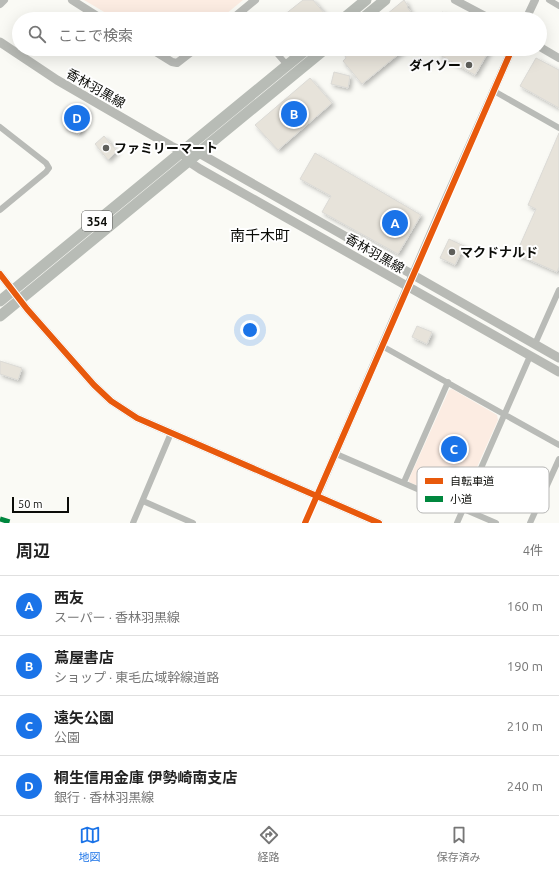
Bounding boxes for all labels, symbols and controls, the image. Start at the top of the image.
search box [12,12,547,56]
icon: search [26,23,48,45]
text: ここで検索 [58,27,133,44]
place label: ダイソー [409,58,461,72]
marker: ダイソー [464,60,474,70]
street label: 香林羽黒線 [64,66,128,110]
pin: B [281,99,307,129]
pin: D [64,103,90,133]
place label: ファミリーマート [114,141,218,155]
marker: ファミリーマート [101,143,111,153]
pin: A [382,208,408,238]
road number: 354 [82,211,112,231]
district label: 南千木町 [230,227,290,244]
street label: 香林羽黒線 [343,231,407,275]
place label: マクドナルド [460,245,538,259]
marker: マクドナルド [447,247,457,257]
your location [240,320,260,340]
pin: C [441,434,467,464]
legend [417,467,549,513]
text: 自転車道 [450,475,494,487]
text: 小道 [450,493,472,505]
scale bar [12,495,69,514]
text: 50 m [18,498,42,510]
text: 周辺 [16,541,50,560]
text: 4件 [523,543,543,557]
text: 西友 [54,589,84,606]
text: A [24,599,34,613]
text: 160 m [507,599,543,613]
text: スーパー · 香林羽黒線 [54,610,180,624]
text: 蔦屋書店 [54,649,114,666]
text: B [25,659,33,673]
text: 190 m [507,659,543,673]
text: ショップ · 東毛広域幹線道路 [54,670,219,684]
text: 遠矢公園 [54,709,114,726]
text: C [25,719,33,733]
text: 210 m [507,719,543,733]
text: 公園 [54,730,80,744]
text: 桐生信用金庫 伊勢崎南支店 [54,769,238,786]
text: D [24,779,34,793]
text: 240 m [507,779,543,793]
text: 銀行 · 香林羽黒線 [54,790,154,804]
tab: 地図 [79,824,101,864]
tab: 経路 [258,824,280,864]
tab: 保存済み [437,824,481,864]

